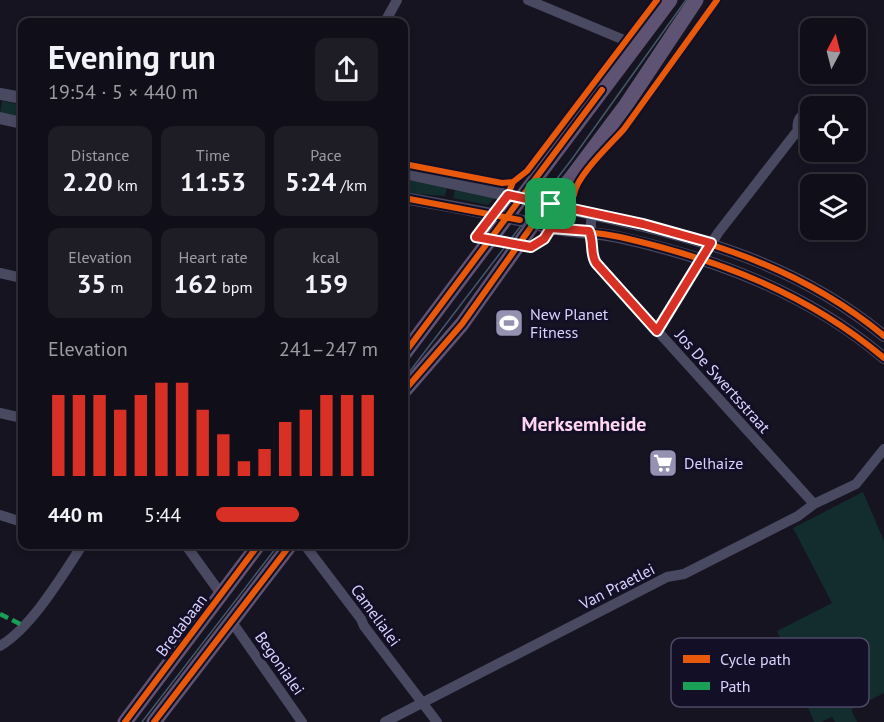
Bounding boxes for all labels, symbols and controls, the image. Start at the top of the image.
north arrow [800,18,866,84]
map controls [800,18,866,240]
text: Evening run [48,35,216,78]
button: share [315,38,378,101]
text: 19:54 · 5 × 440 m [48,79,198,105]
button: locate [800,96,866,162]
text: Distance [71,145,129,165]
text: Time [196,145,230,165]
text: Pace [310,145,342,165]
text: 2.20 [62,165,113,198]
text: 11:53 [180,165,246,198]
text: 5:24 [285,165,336,198]
button: layers [800,174,866,240]
text: km [113,175,138,195]
text: /km [336,175,367,195]
pin [525,178,576,229]
icon: arrive [534,187,567,220]
text: Elevation [68,247,132,267]
text: Heart rate [178,247,248,267]
text: kcal [312,247,340,267]
text: 35 [77,267,106,300]
text: 162 [174,267,218,300]
text: 159 [304,267,348,300]
text: m [106,277,123,297]
text: bpm [218,277,252,297]
place label: New Planet Fitness [530,304,609,342]
sports icon: New Planet Fitness [493,307,525,339]
street label: Jos De Swertsstraat [671,324,775,437]
text: Elevation [48,336,128,362]
text: 241–247 m [279,336,378,362]
district label: Merksemheide [521,411,647,437]
supermarket icon: Delhaize [647,447,679,479]
place label: Delhaize [684,453,743,473]
text: 440 m [48,502,103,528]
text: 5:44 [144,502,181,528]
street label: Van Praetlei [575,559,658,614]
street label: Camelialei [347,580,405,650]
street label: Bredabaan [151,590,211,660]
street label: Begonialei [251,628,309,698]
legend [671,638,869,707]
text: Cycle path [720,649,791,669]
text: Path [720,676,751,696]

